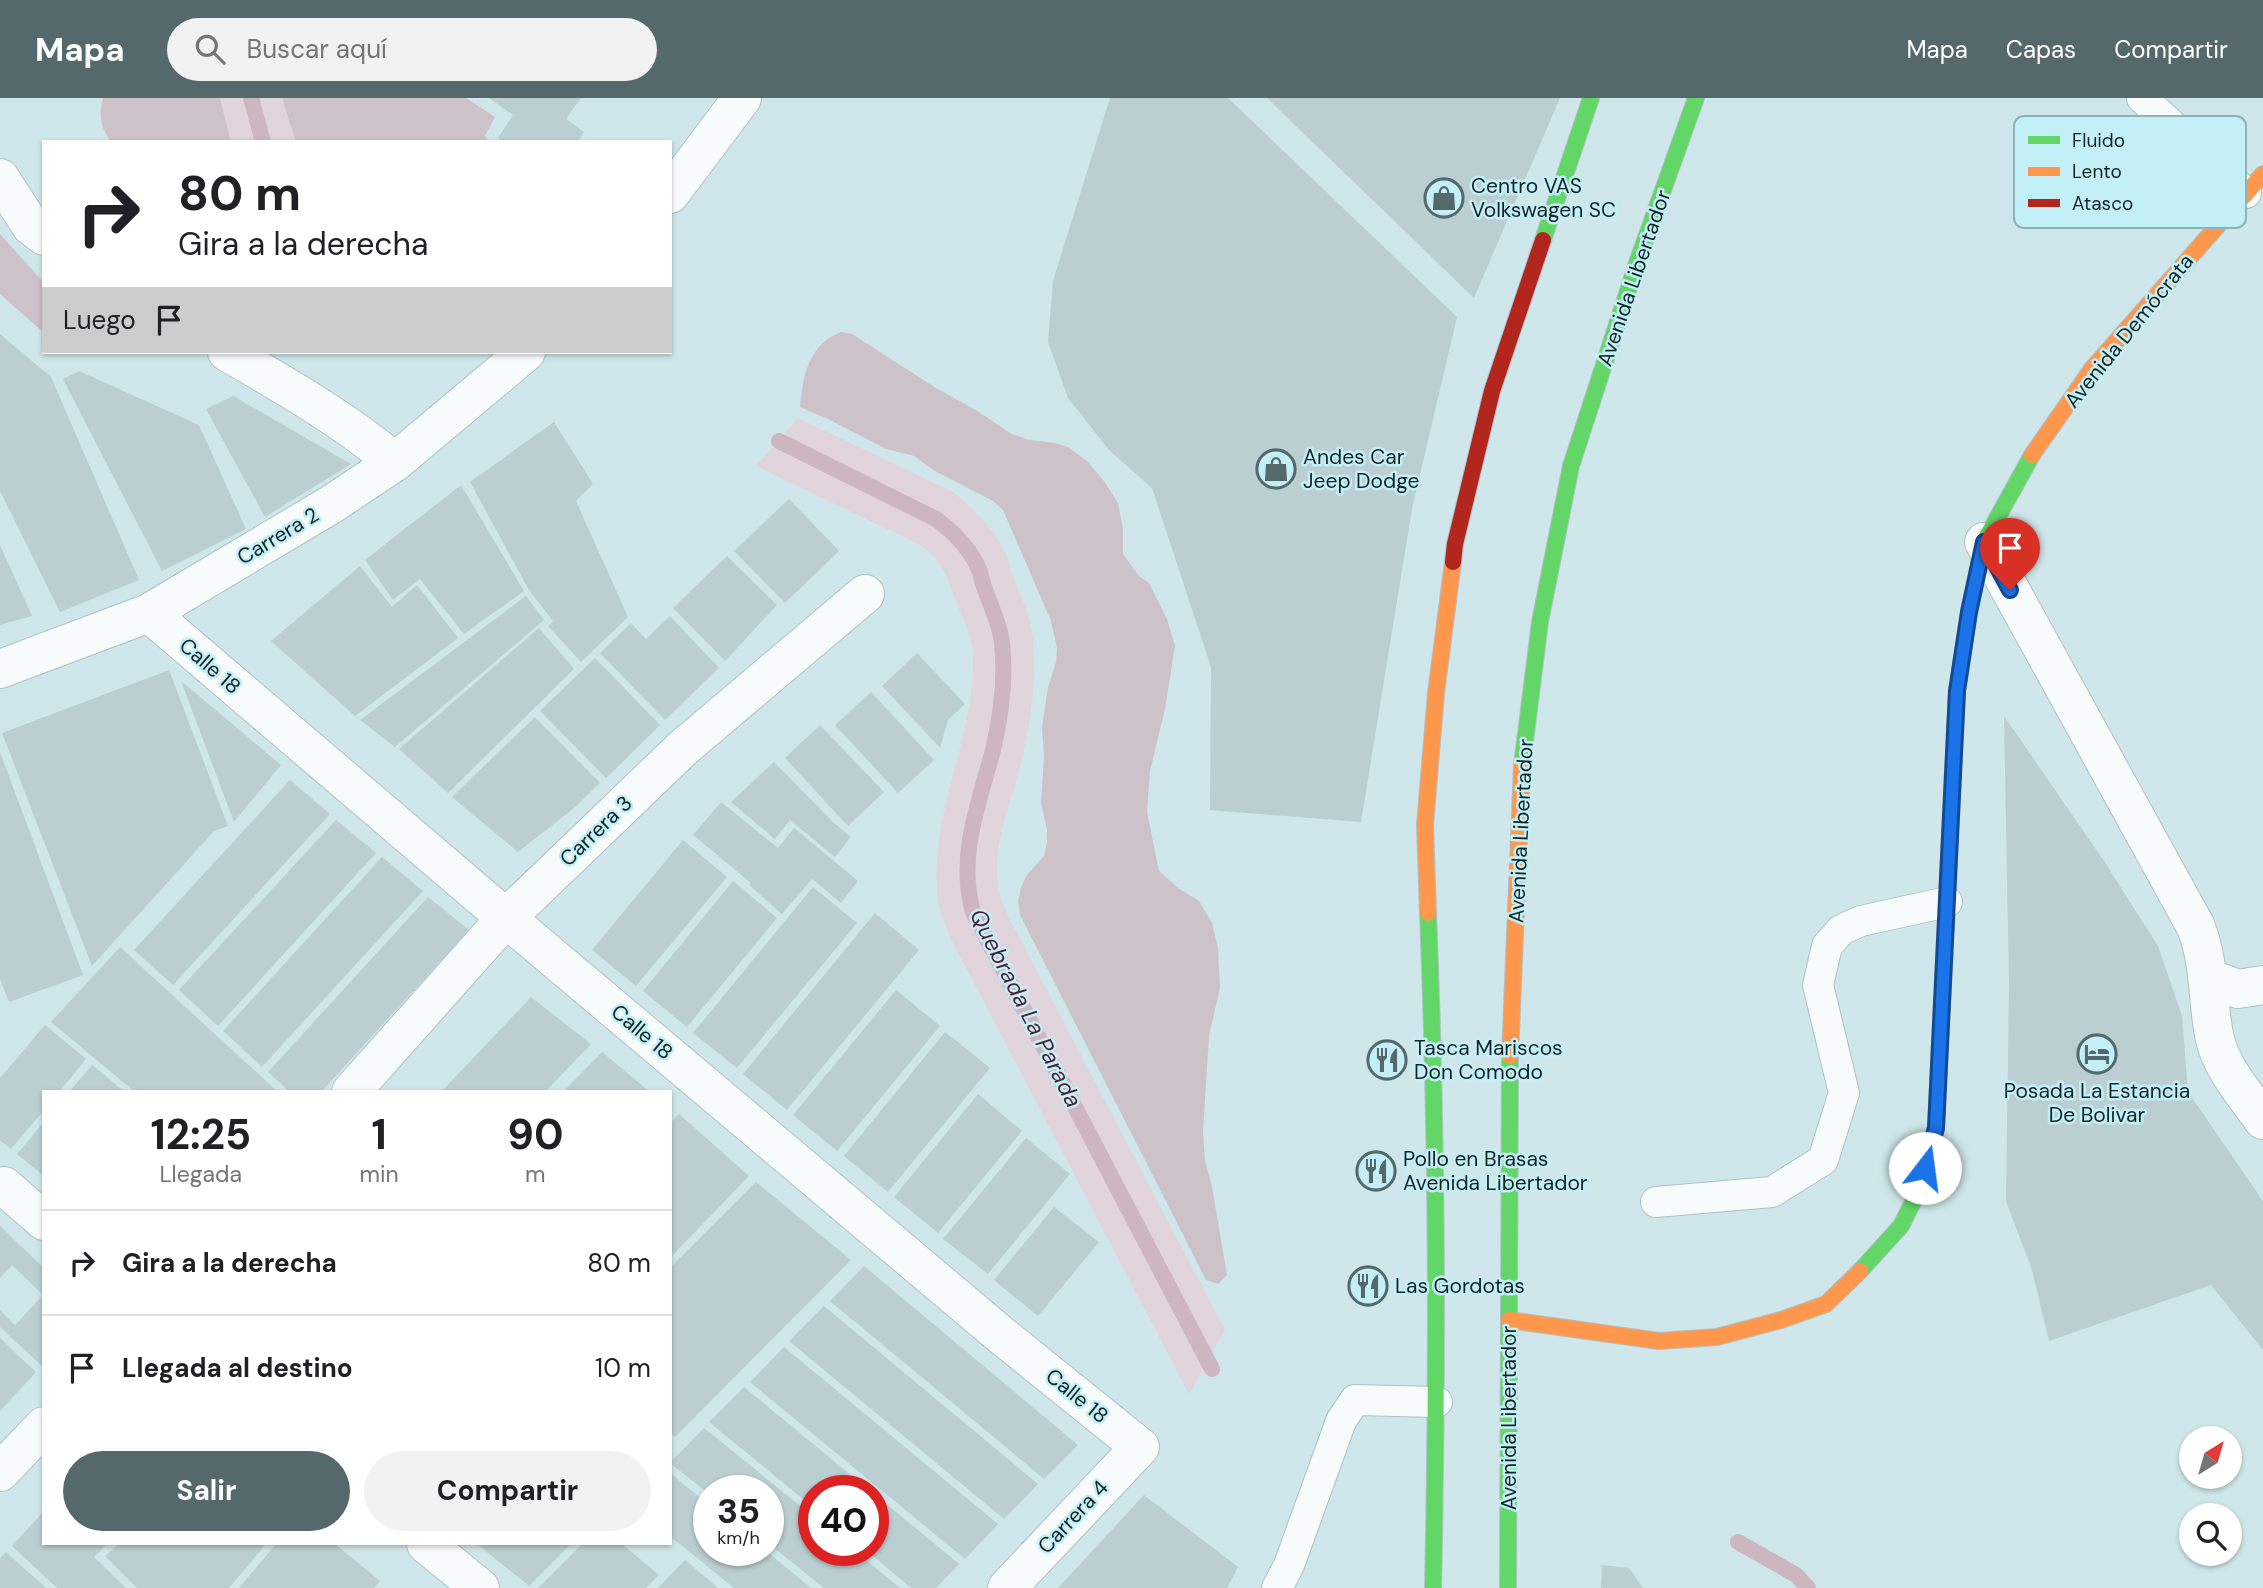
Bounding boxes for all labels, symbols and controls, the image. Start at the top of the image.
search box [167,18,657,81]
text: Mapa [35,28,125,71]
icon: search [191,30,229,68]
text: Buscar aquí [247,32,387,66]
text: Mapa [1906,34,1968,65]
text: Capas [2006,34,2076,65]
text: Compartir [2114,34,2228,65]
legend [2014,116,2246,228]
text: Fluido [2072,128,2125,153]
text: Lento [2072,159,2122,184]
text: 80 m [178,161,301,225]
icon: right [63,168,154,259]
place label: Centro VAS Volkswagen SC [1471,172,1616,224]
shop icon: Centro VAS Volkswagen SC [1423,177,1465,219]
street label: Avenida Libertador [1591,186,1677,370]
text: Atasco [2072,191,2133,216]
text: Gira a la derecha [178,223,428,265]
street label: Avenida Demócrata [2058,248,2200,414]
icon: arrive [150,301,188,339]
text: Luego [63,303,136,337]
place label: Andes Car Jeep Dodge [1303,443,1419,495]
shop icon: Andes Car Jeep Dodge [1255,448,1297,490]
street label: Carrera 2 [232,501,324,571]
pin [1980,518,2040,590]
icon: arrive [1991,529,2029,567]
street label: Calle 18 [173,632,247,700]
street label: Avenida Libertador [1502,738,1540,924]
street label: Carrera 3 [554,789,638,873]
water label: Quebrada La Parada [963,904,1089,1112]
street label: Calle 18 [605,998,679,1066]
hotel icon: Posada La Estancia De Bolivar [2076,1033,2118,1075]
place label: Tasca Mariscos Don Comodo [1414,1034,1563,1086]
restaurant icon: Tasca Mariscos Don Comodo [1366,1039,1408,1081]
place label: Posada La Estancia De Bolivar [2004,1077,2190,1129]
text: 12:25 [150,1107,251,1162]
text: 1 [371,1107,387,1162]
text: 90 [507,1107,563,1162]
position arrow [1888,1131,1962,1205]
place label: Pollo en Brasas Avenida Libertador [1403,1145,1588,1197]
restaurant icon: Pollo en Brasas Avenida Libertador [1355,1150,1397,1192]
text: Llegada [160,1159,242,1189]
text: min [360,1159,399,1189]
text: m [525,1159,546,1189]
icon: right [63,1244,101,1282]
text: Gira a la derecha [122,1246,337,1280]
text: 80 m [587,1246,651,1280]
restaurant icon: Las Gordotas [1347,1265,1389,1307]
place label: Las Gordotas [1395,1272,1525,1300]
street label: Avenida Libertador [1495,1325,1523,1510]
icon: arrive [63,1349,101,1387]
text: Llegada al destino [122,1351,353,1385]
text: 10 m [595,1351,651,1385]
street label: Calle 18 [1040,1362,1114,1430]
north arrow [2179,1426,2242,1489]
map controls [2179,1426,2242,1566]
button: Salir [63,1451,350,1531]
button: Compartir [364,1451,651,1531]
street label: Carrera 4 [1032,1474,1114,1560]
speed limit sign: 40 [798,1475,889,1566]
text: 35 [717,1488,760,1534]
button: search [2179,1503,2242,1566]
text: km/h [717,1526,760,1550]

